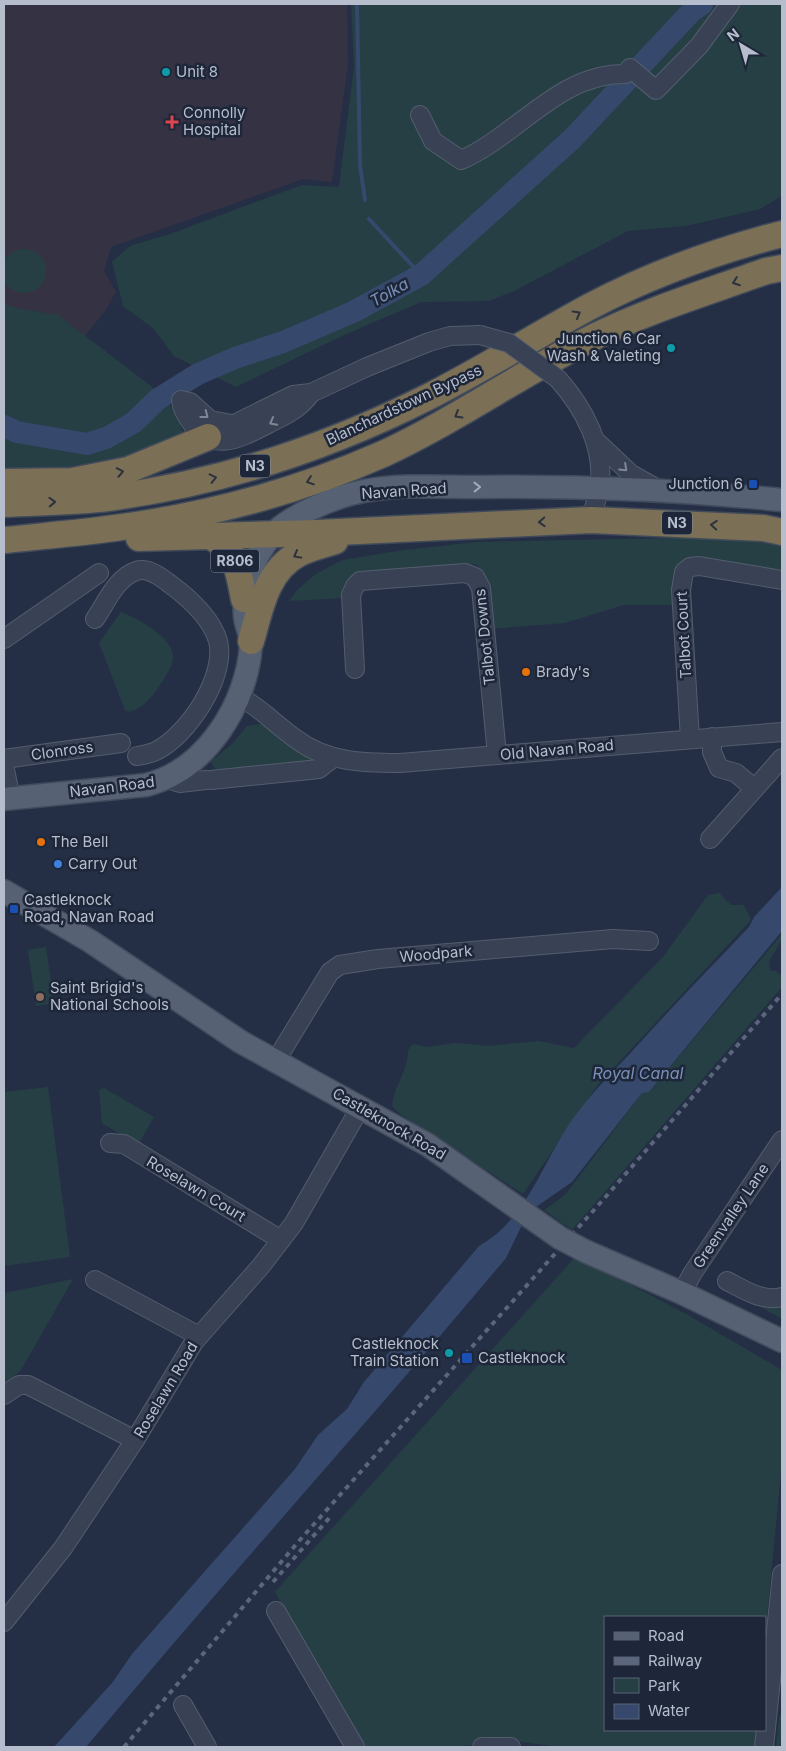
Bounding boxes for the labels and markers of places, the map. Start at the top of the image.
place label: Unit 8 [176,62,218,81]
marker: Unit 8 [160,66,172,78]
place label: Connolly Hospital [183,103,246,139]
marker: Connolly Hospital [165,115,179,129]
place label: Junction 6 Car Wash & Valeting [547,329,661,365]
marker: Junction 6 Car Wash & Valeting [665,342,677,354]
place label: Junction 6 [668,474,743,493]
marker: Junction 6 [747,478,759,490]
place label: Brady's [536,662,590,681]
marker: Brady's [520,666,532,678]
place label: The Bell [51,832,108,851]
marker: The Bell [35,836,47,848]
place label: Carry Out [68,854,137,873]
marker: Carry Out [52,858,64,870]
place label: Castleknock Road, Navan Road [24,890,154,926]
marker: Castleknock Road, Navan Road [8,903,20,915]
place label: Saint Brigid's National Schools [50,978,169,1014]
marker: Saint Brigid's National Schools [34,991,46,1003]
place label: Castleknock Train Station [350,1334,440,1370]
marker: Castleknock Train Station [443,1347,455,1359]
place label: Castleknock [478,1348,566,1367]
marker: Castleknock [460,1351,474,1365]

